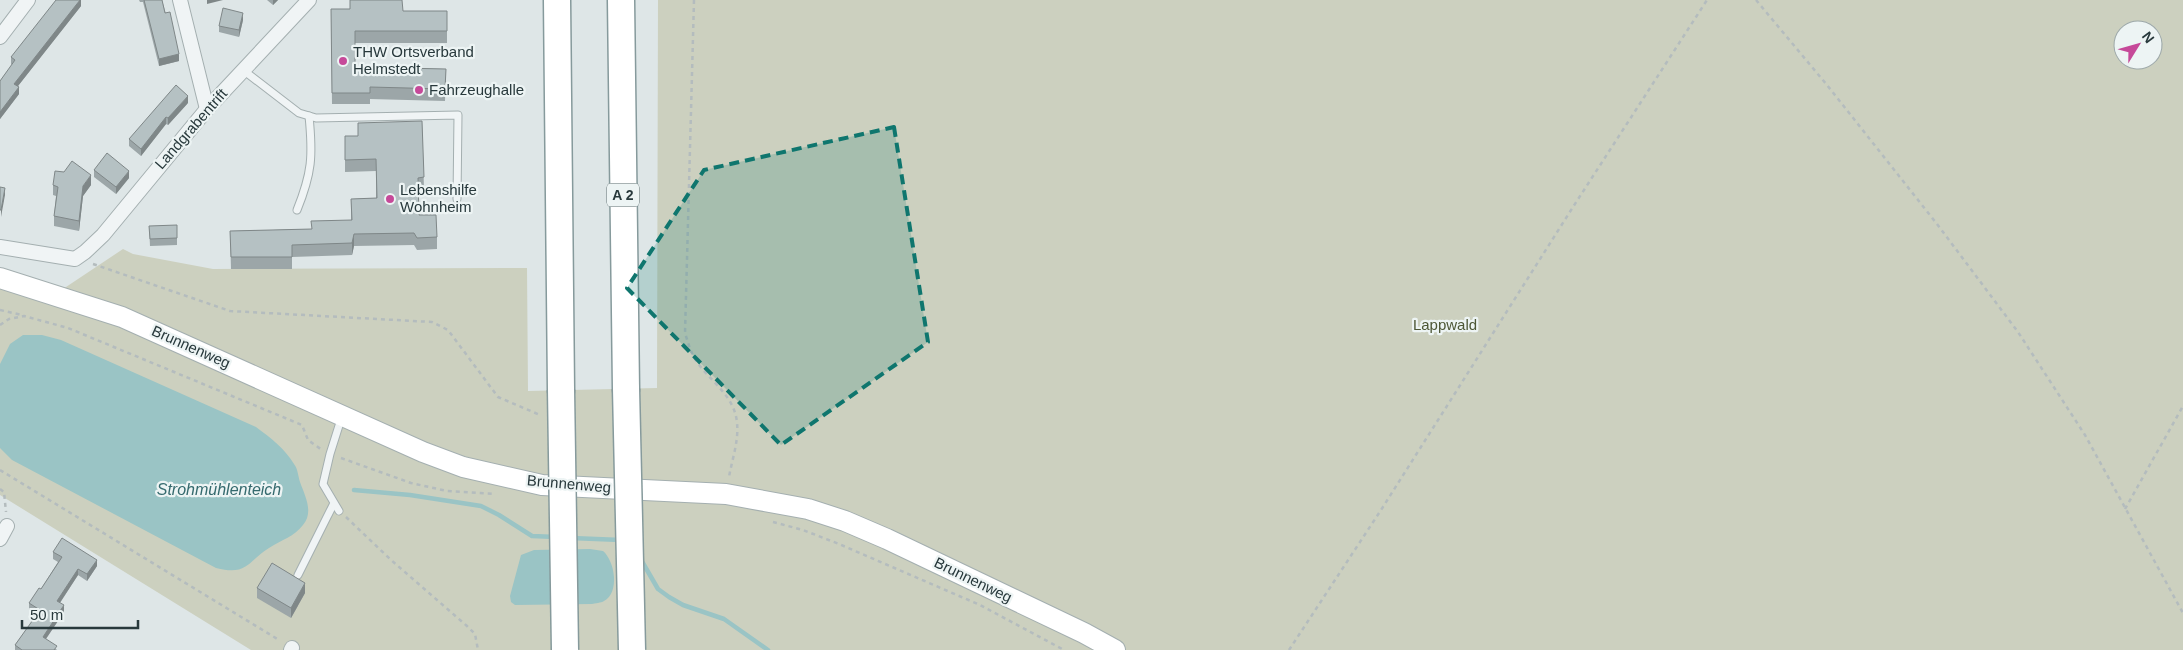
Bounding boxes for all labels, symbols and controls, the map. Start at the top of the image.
north arrow [2113,20,2163,70]
text: N [2139,28,2158,46]
place label: THW Ortsverband Helmstedt [353,43,474,77]
marker: THW Ortsverband Helmstedt [337,55,349,67]
place label: Fahrzeughalle [429,81,524,98]
street label: Landgrabentrift [151,84,231,172]
marker: Fahrzeughalle [413,84,425,96]
place label: Lebenshilfe Wohnheim [400,181,477,215]
road number: A 2 [607,184,639,206]
marker: Lebenshilfe Wohnheim [384,193,396,205]
park label: Lappwald [1413,316,1477,333]
street label: Brunnenweg [149,322,233,371]
street label: Brunnenweg [526,471,612,496]
water label: Strohmühlenteich [157,481,281,498]
street label: Brunnenweg [932,553,1015,606]
scale bar [22,598,139,630]
text: 50 m [30,606,63,623]

